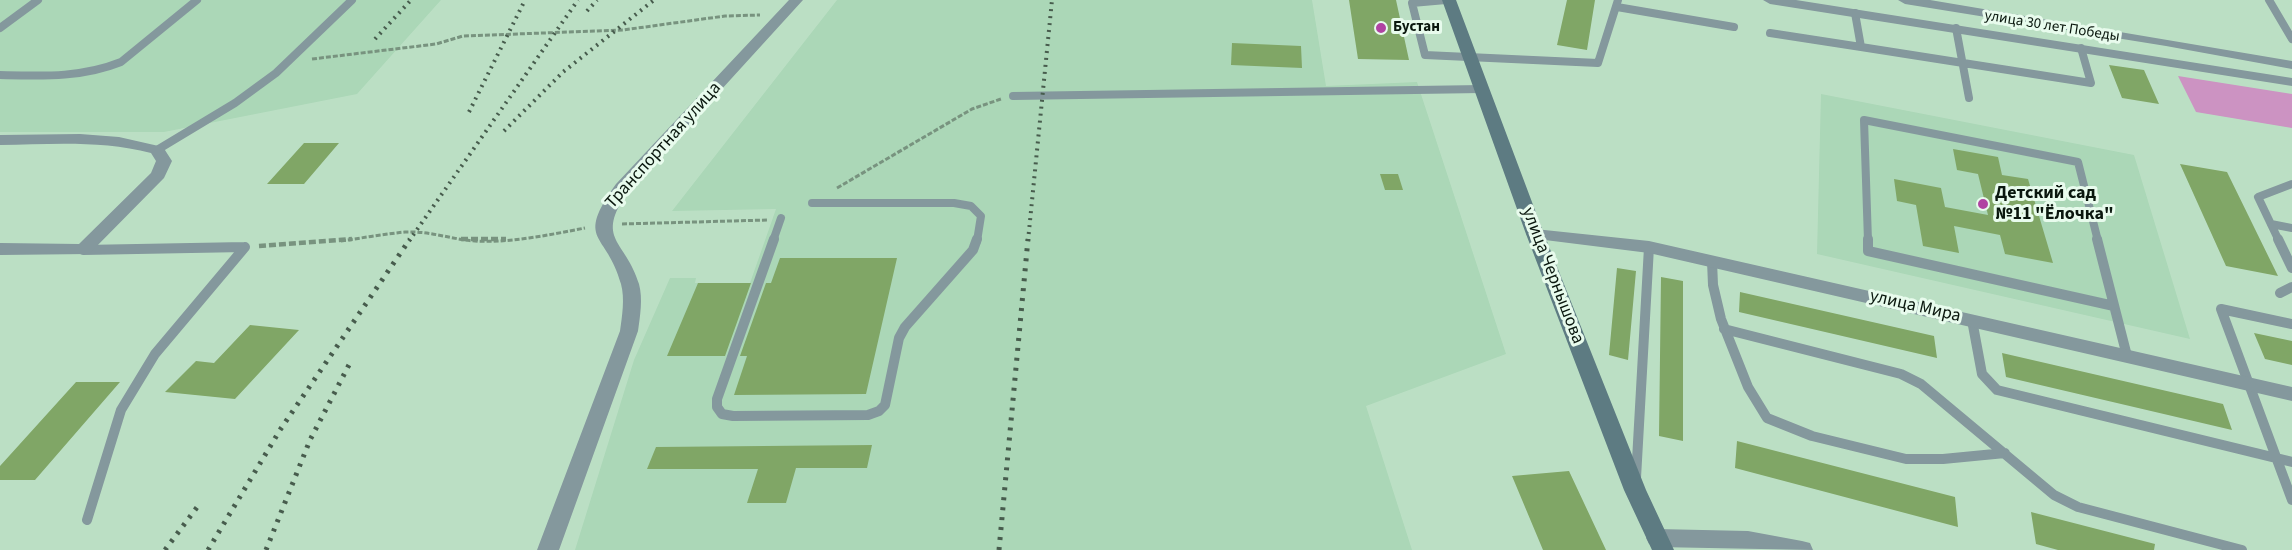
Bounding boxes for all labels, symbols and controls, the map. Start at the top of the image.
street label: улица 30 лет Победы [1983,7,2121,47]
place label: Бустан [1393,19,1440,37]
marker: Бустан [1374,21,1388,35]
street label: Транспортная улица [601,78,727,214]
place label: Детский сад №11 "Ёлочка" [1995,183,2114,226]
marker: Детский сад №11 "Ёлочка" [1976,197,1990,211]
street label: улица Чернышова [1516,205,1588,347]
street label: улица Мира [1867,286,1963,328]

